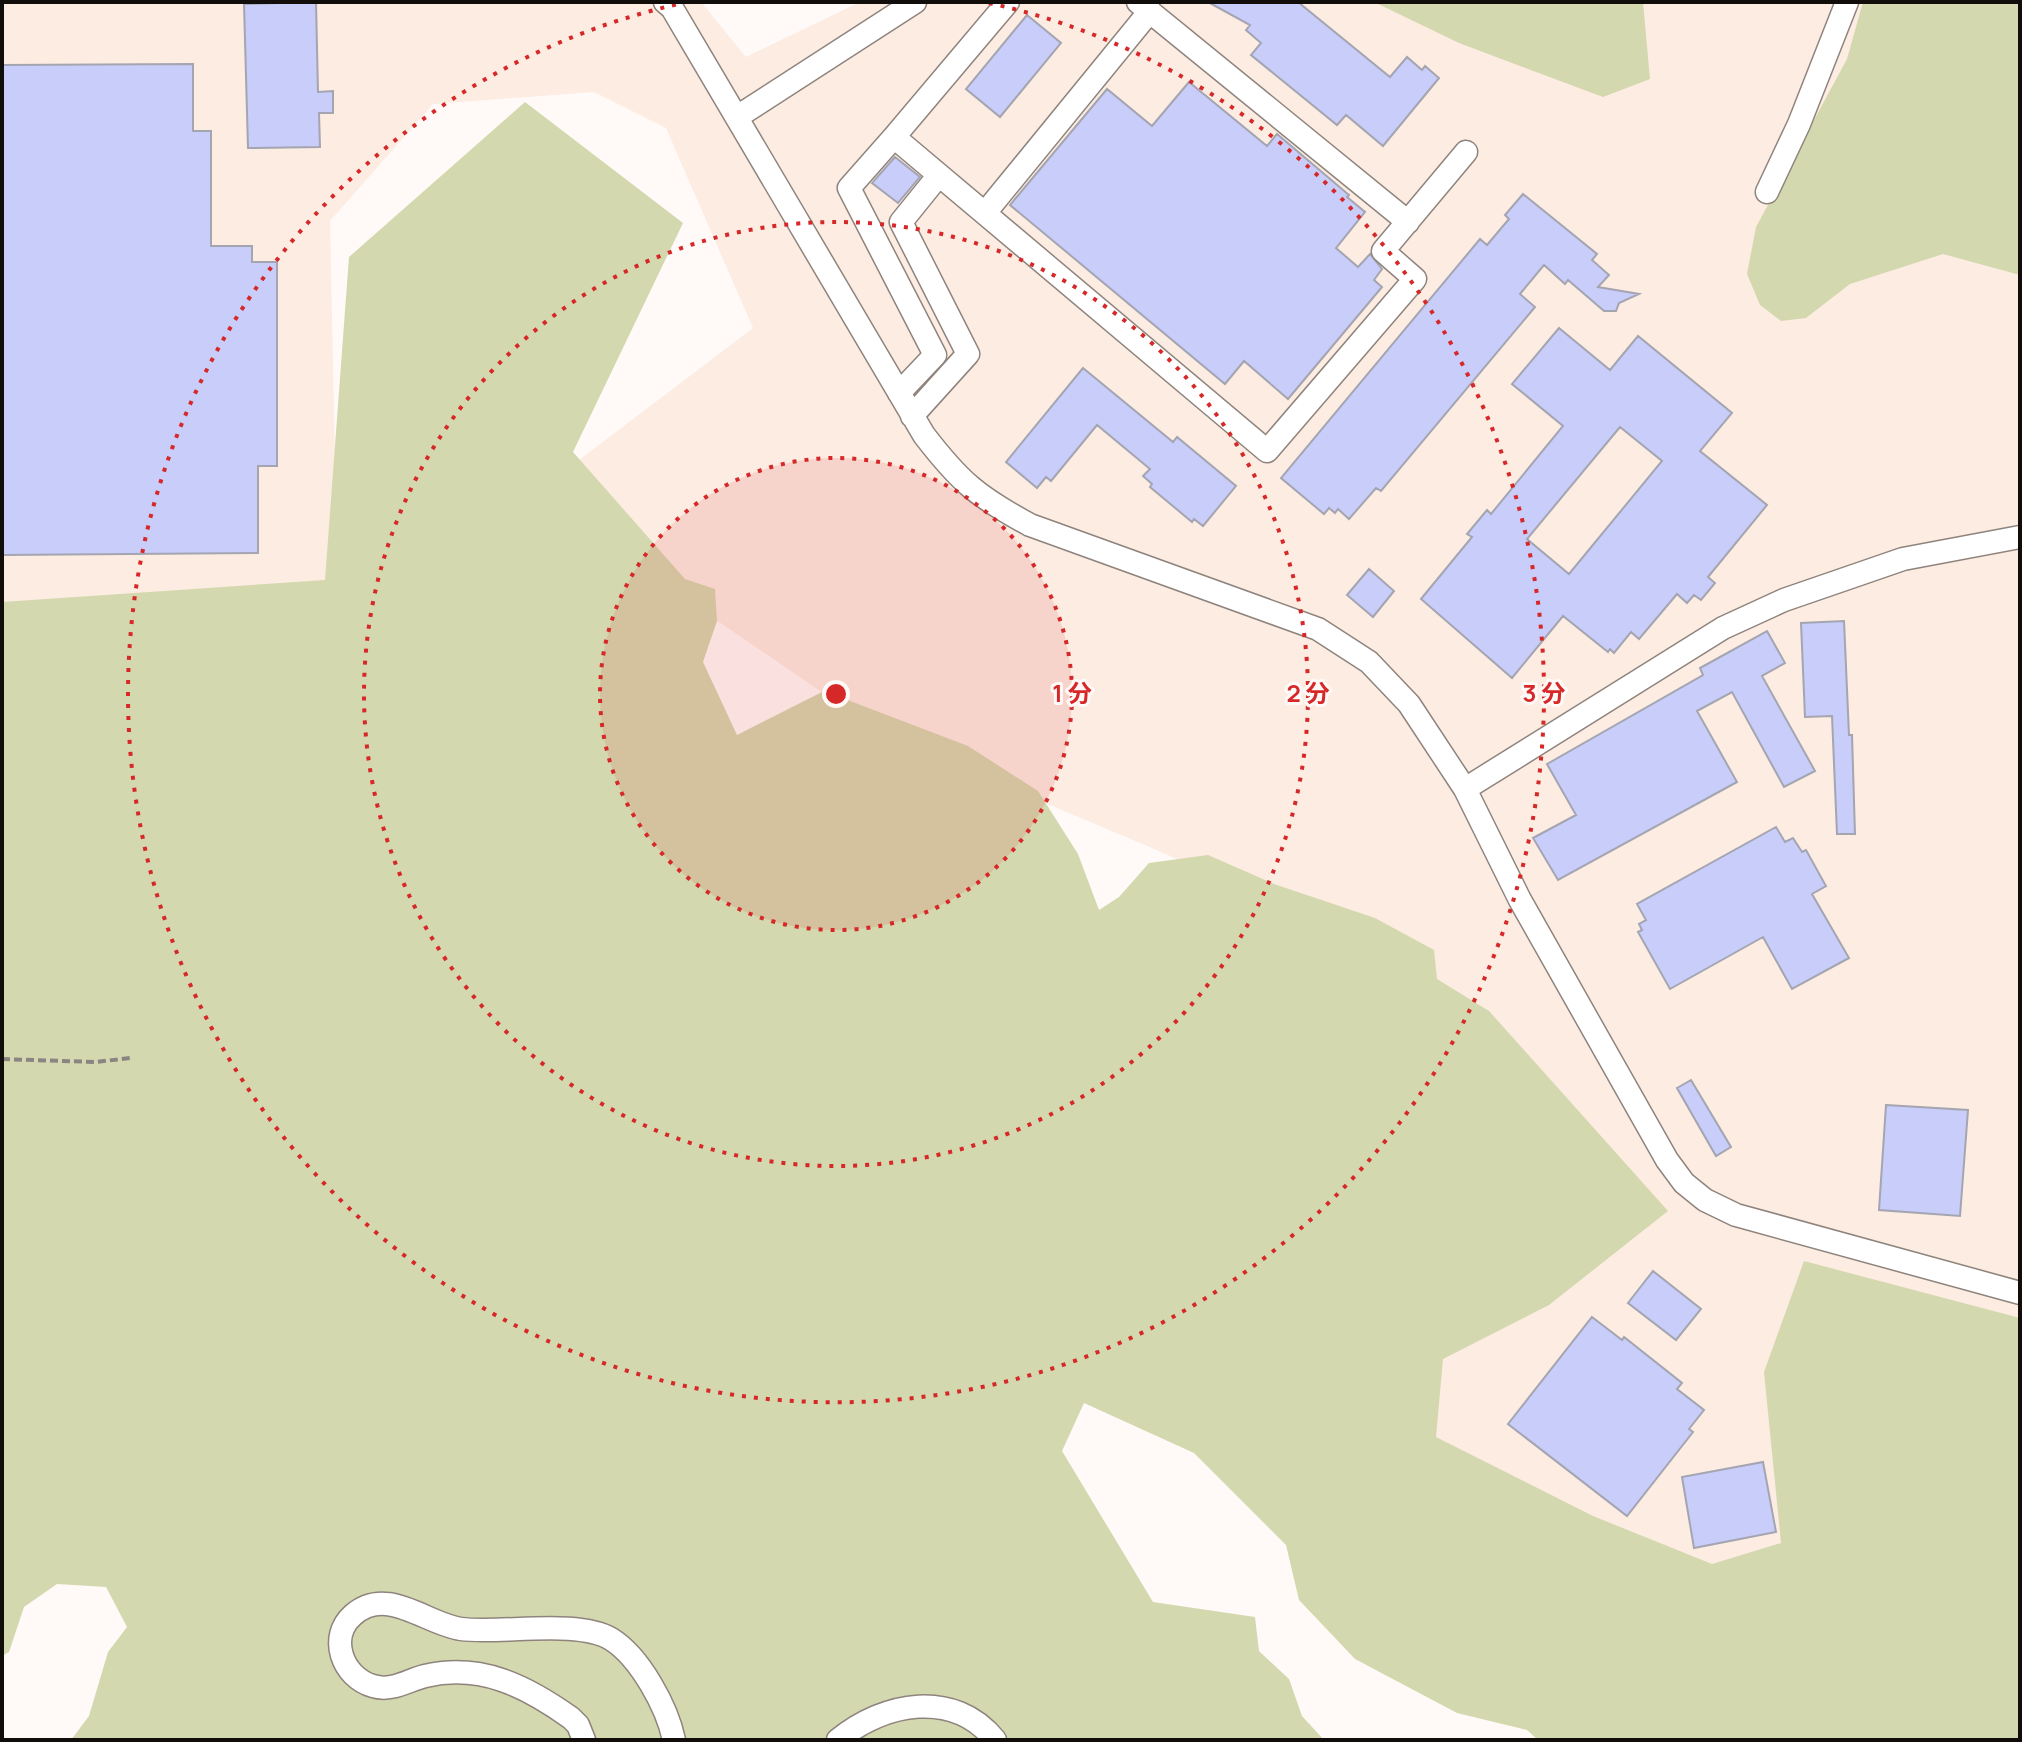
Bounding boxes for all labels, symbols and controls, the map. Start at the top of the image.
text: 1 分 [1052,676,1092,709]
text: 2 分 [1286,676,1330,709]
text: 3 分 [1523,676,1565,709]
centre of rings [822,680,850,708]

